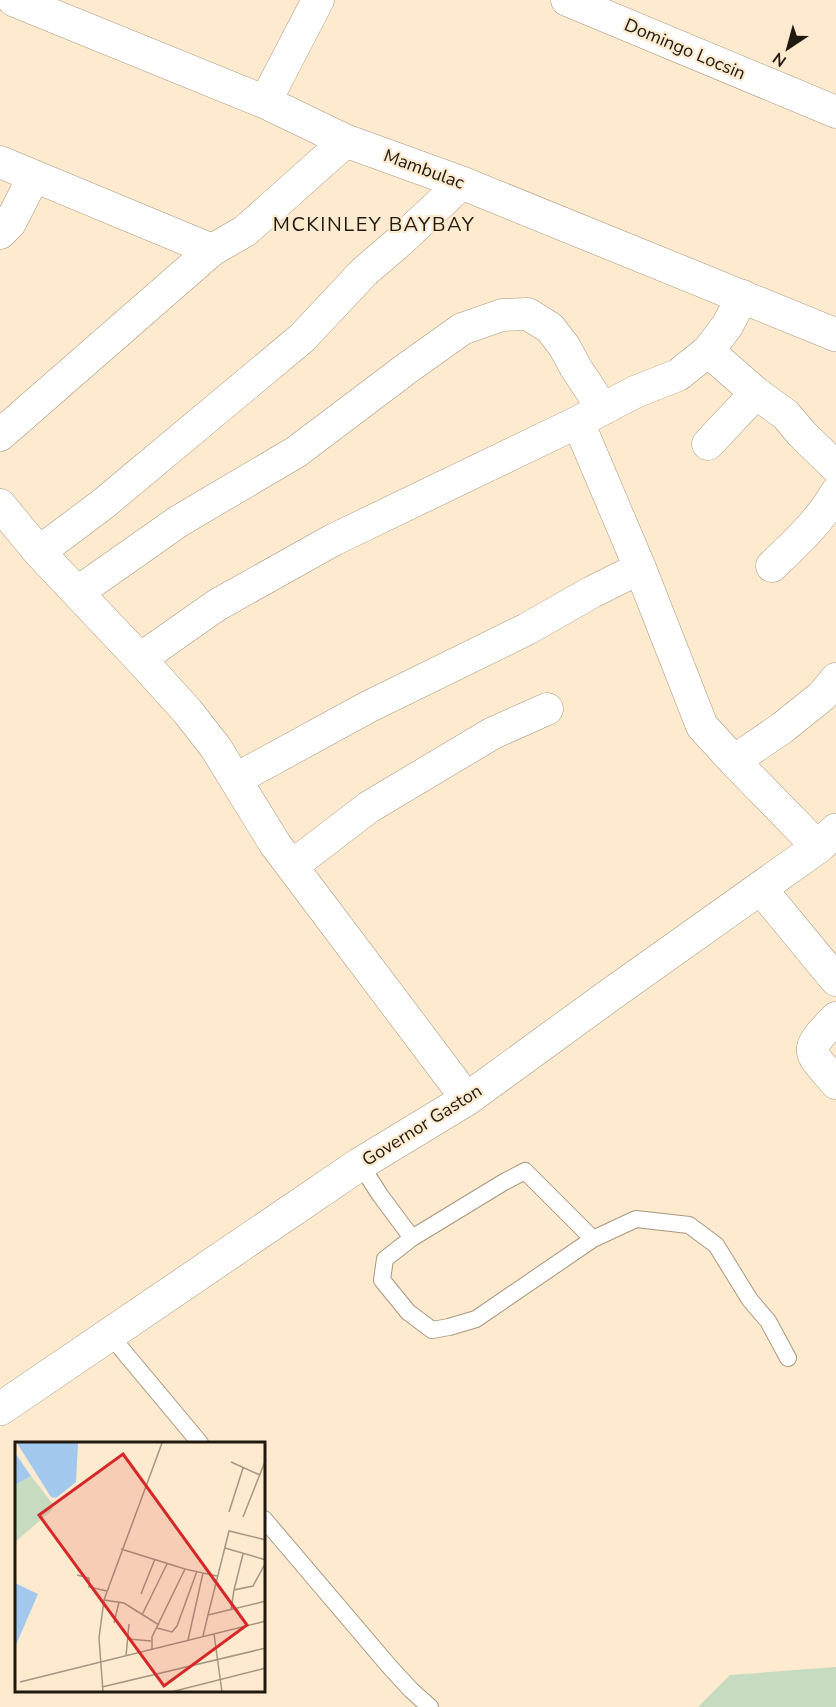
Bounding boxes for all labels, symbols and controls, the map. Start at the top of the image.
street label: Domingo Locsin [621,13,749,85]
north arrow [758,18,818,78]
text: N [768,47,791,72]
street label: Mambulac [380,143,468,195]
district label: MCKINLEY BAYBAY [273,211,475,238]
street label: Governor Gaston [358,1079,486,1171]
inset map [15,1442,266,1692]

